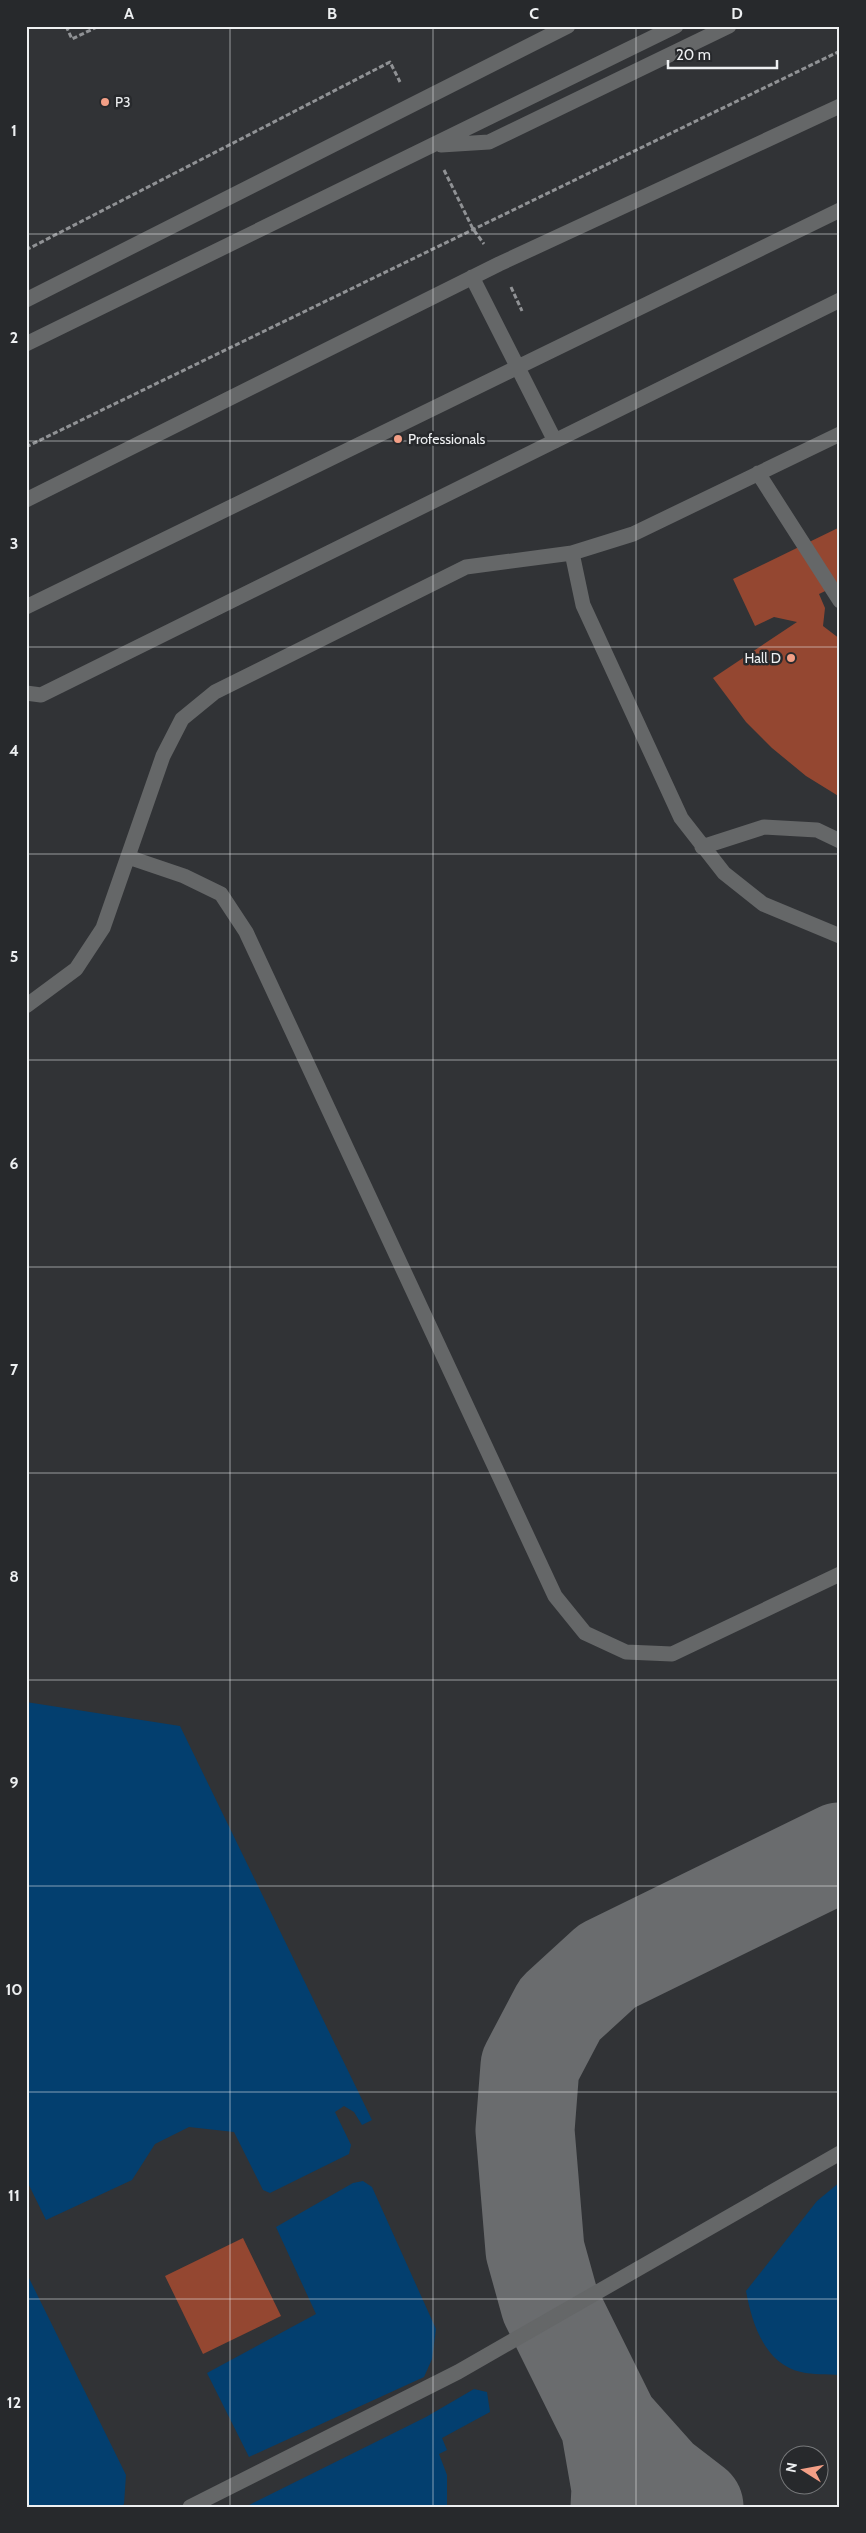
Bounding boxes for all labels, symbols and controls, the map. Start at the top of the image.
text: A [124,4,134,23]
text: B [327,4,337,23]
text: C [529,4,539,23]
text: D [731,4,743,23]
scale bar [668,38,777,70]
text: 20 m [676,46,711,64]
place label: P3 [115,93,130,111]
marker: P3 [99,96,111,108]
text: 1 [11,121,17,140]
text: 2 [10,328,18,347]
place label: Professionals [408,430,486,448]
marker: Professionals [392,433,404,445]
text: 3 [10,534,18,553]
place label: Hall D [745,649,781,667]
marker: Hall D [785,652,797,664]
text: 4 [9,741,19,760]
text: 5 [10,947,18,966]
text: 6 [10,1154,19,1173]
text: 7 [10,1360,19,1379]
text: 8 [9,1567,19,1586]
text: 9 [10,1773,19,1792]
text: 10 [5,1980,23,1999]
text: 11 [8,2186,20,2205]
text: 12 [7,2393,21,2412]
north arrow [778,2446,828,2496]
text: N [781,2461,801,2474]

